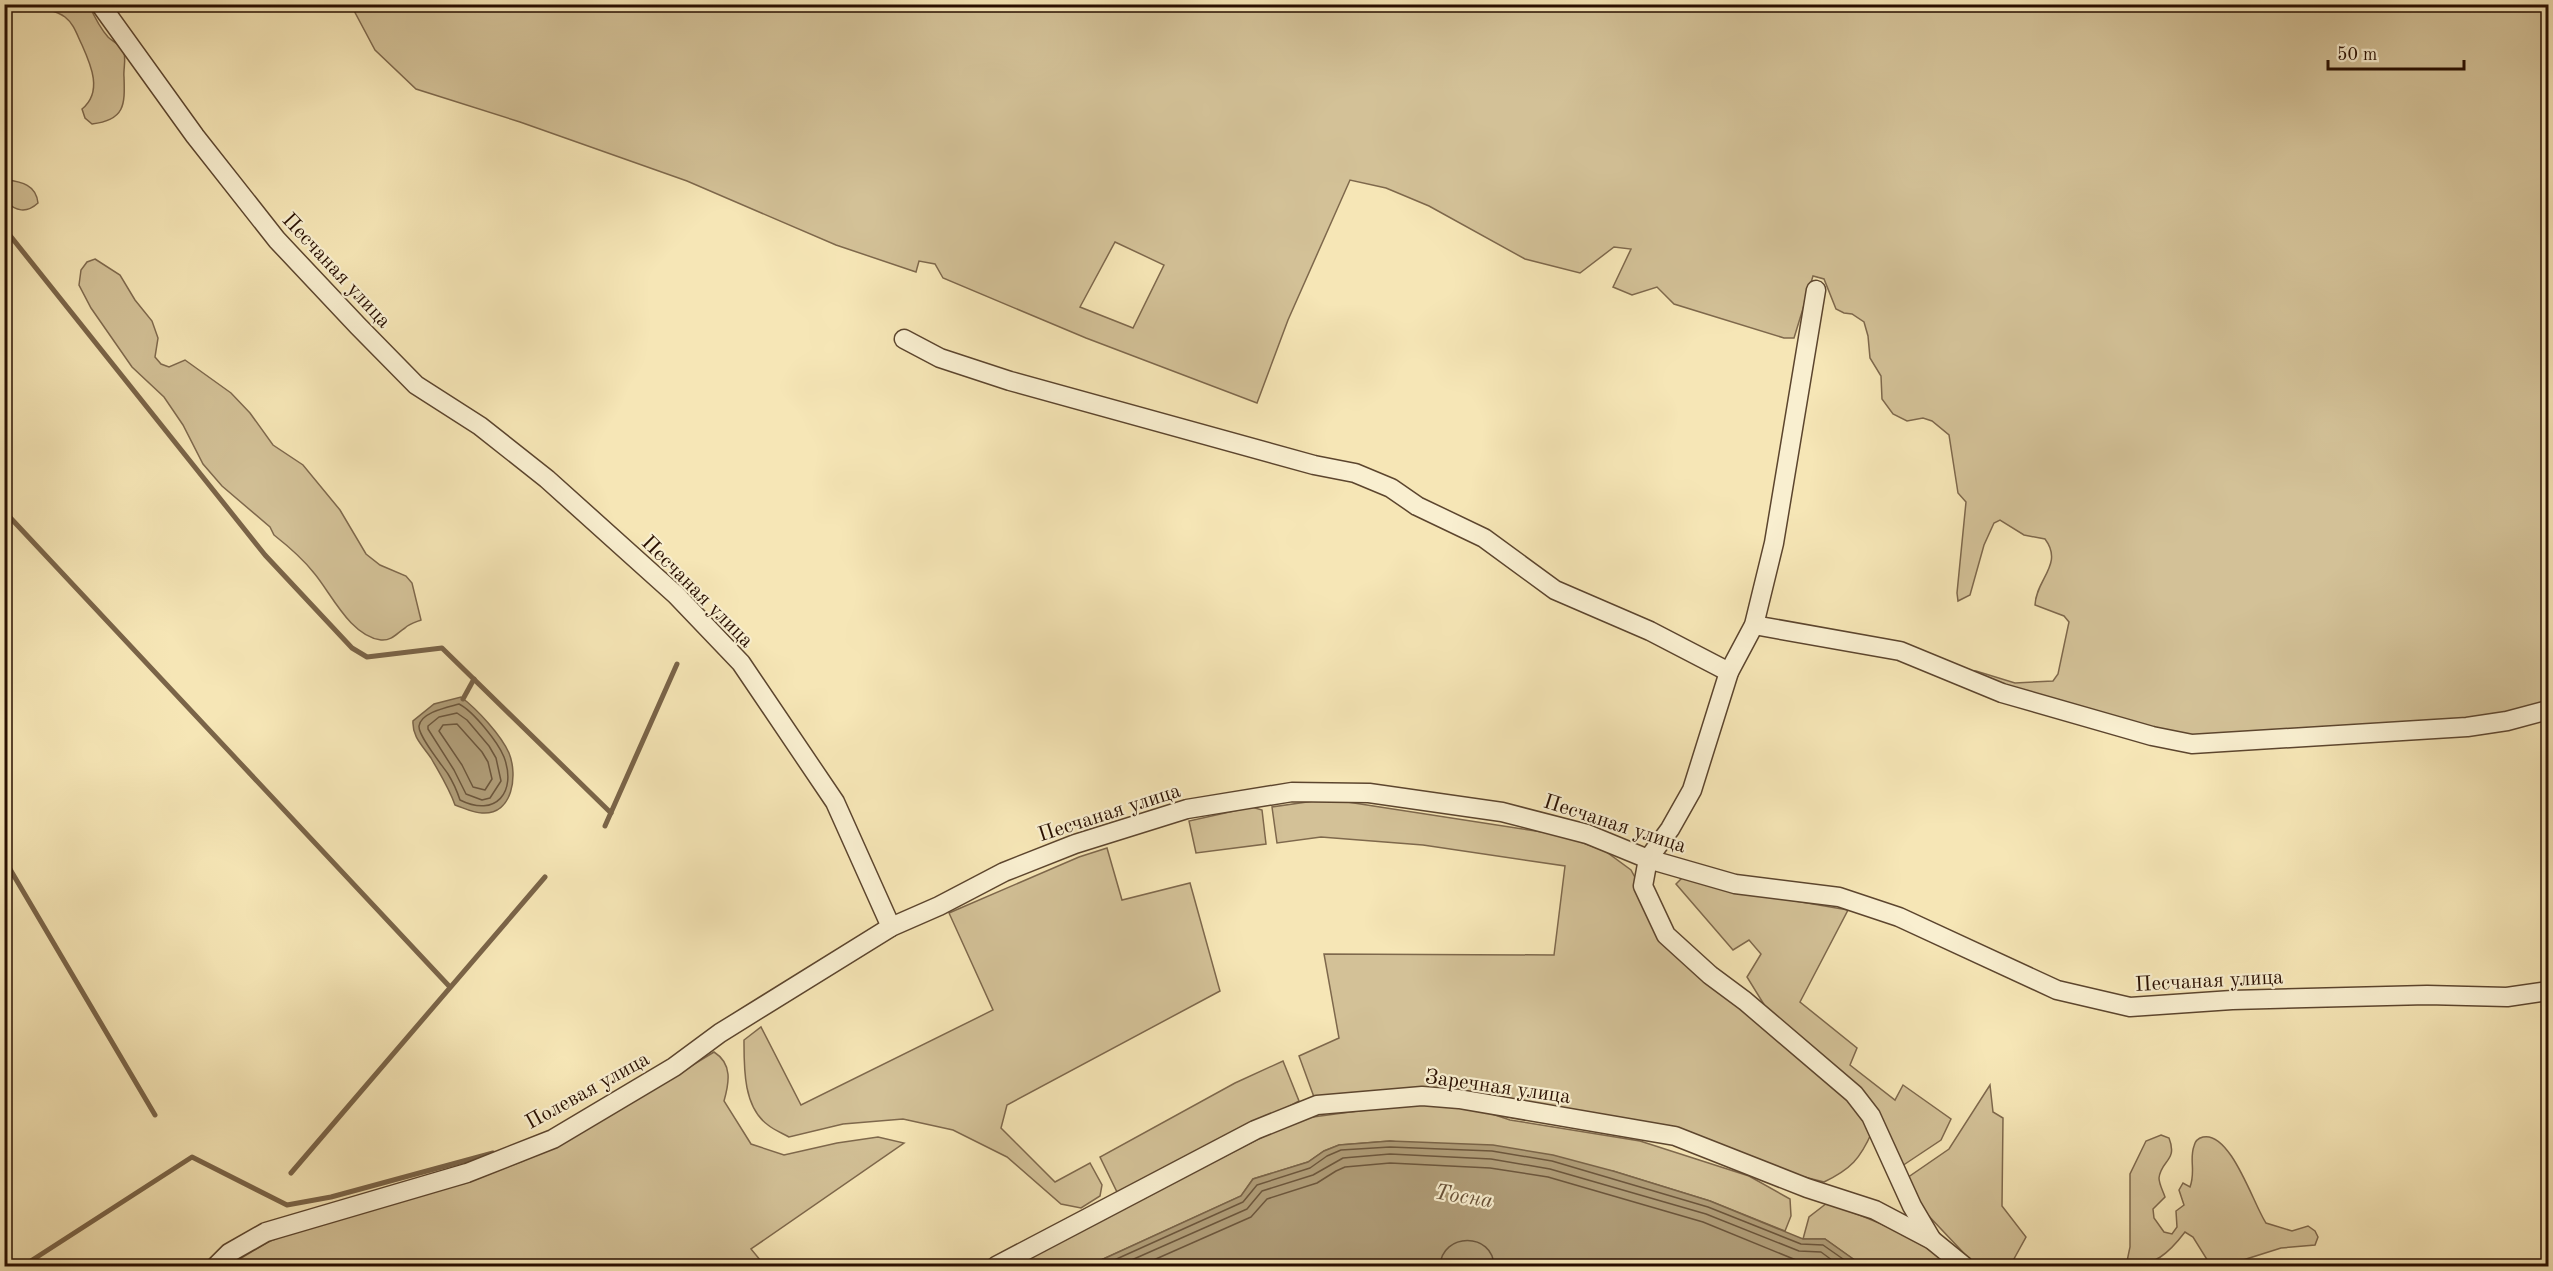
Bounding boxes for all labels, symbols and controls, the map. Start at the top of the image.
scale bar [2328,33,2464,71]
text: 50 m [2337,46,2377,64]
street label: Песчаная улица [278,210,394,333]
street label: Песчаная улица [637,532,757,652]
street label: Песчаная улица [1036,780,1183,846]
street label: Песчаная улица [1541,791,1688,857]
street label: Песчаная улица [2134,967,2284,996]
street label: Полевая улица [522,1049,653,1134]
street label: Заречная улица [1424,1067,1572,1108]
water label: Тосна [1433,1181,1495,1212]

